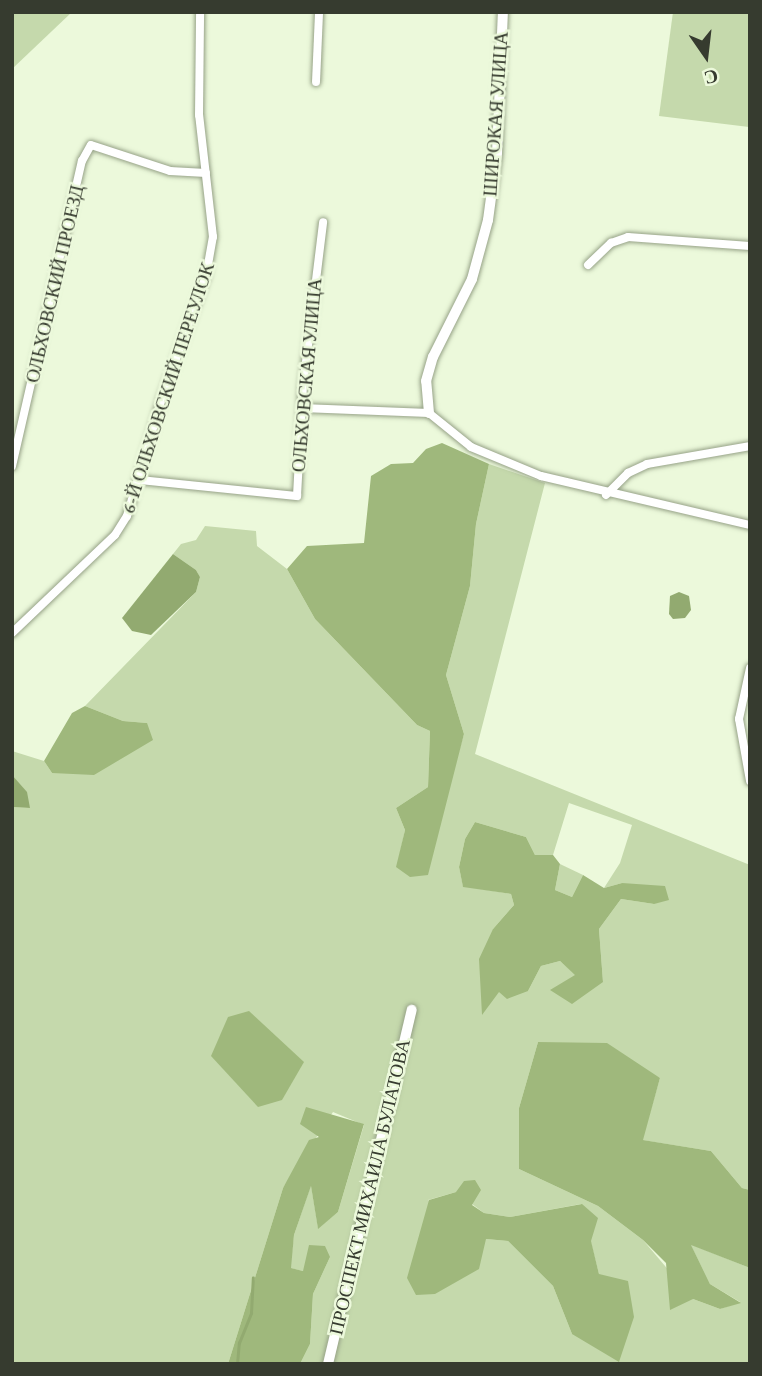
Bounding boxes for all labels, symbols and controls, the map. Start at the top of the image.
north arrow [671,21,741,91]
street label: ШИРОКАЯ УЛИЦА [479,31,513,197]
text: С [702,65,720,89]
street label: ОЛЬХОВСКИЙ ПРОЕЗД [21,183,89,385]
street label: 6-Й ОЛЬХОВСКИЙ ПЕРЕУЛОК [117,260,219,516]
street label: ОЛЬХОВСКАЯ УЛИЦА [287,277,327,473]
street label: ПРОСПЕКТ МИХАИЛА БУЛАТОВА [325,1037,415,1337]

